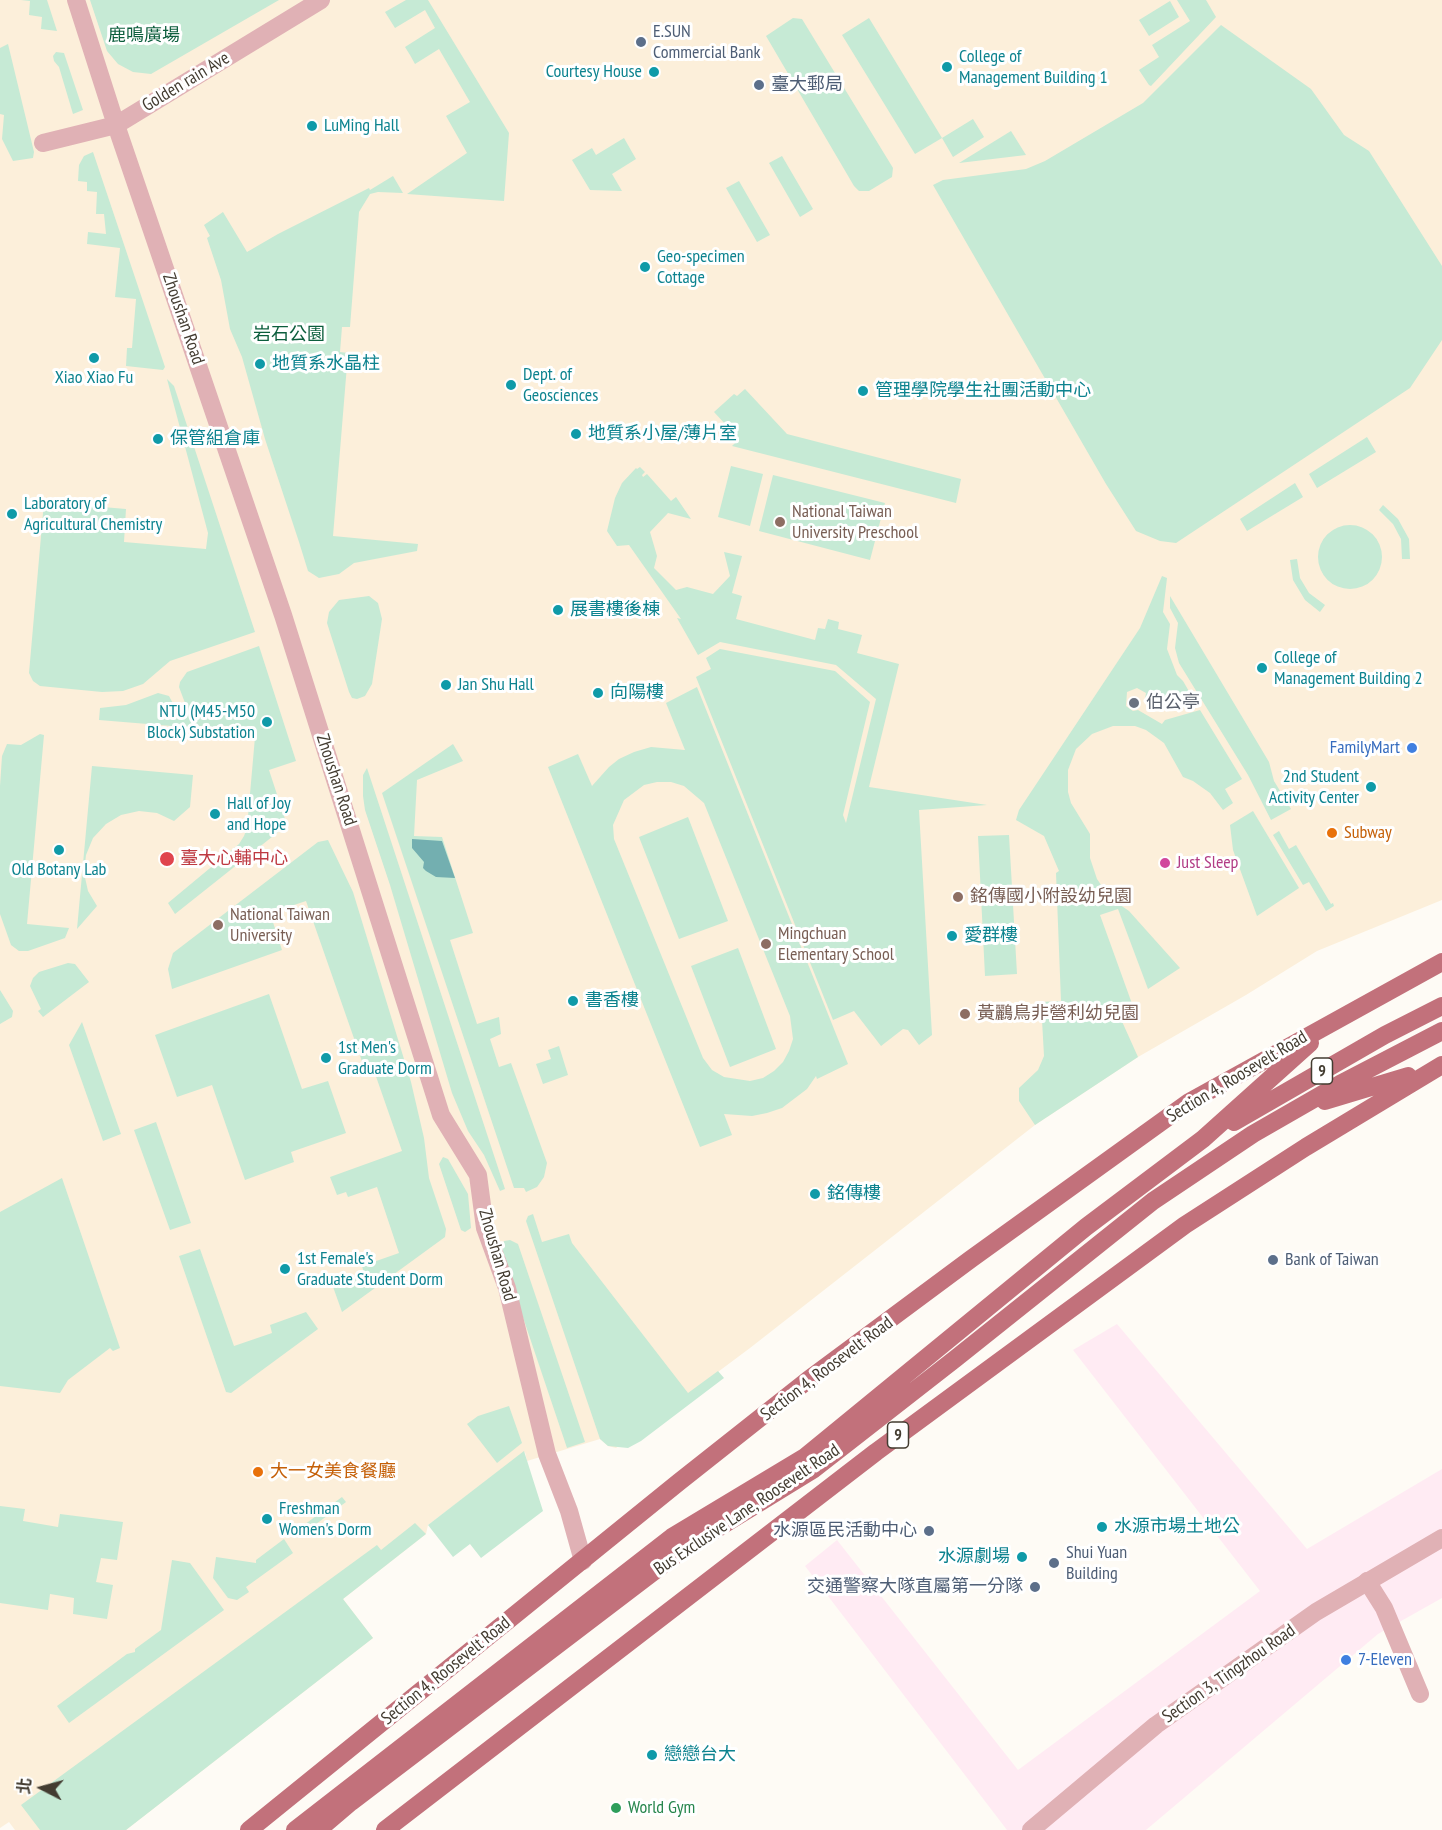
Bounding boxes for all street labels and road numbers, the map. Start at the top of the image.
street label: Golden rain Ave [138,48,234,116]
street label: Zhoushan Road [157,271,209,367]
street label: Zhoushan Road [311,731,361,829]
street label: Section 4, Roosevelt Road [1163,1027,1311,1127]
road number: 9 [1312,1058,1332,1084]
street label: Zhoushan Road [474,1206,520,1304]
street label: Section 4, Roosevelt Road [757,1312,897,1426]
road number: 9 [888,1422,908,1448]
street label: Bus Exclusive Lane, Roosevelt Road [650,1440,844,1580]
street label: Section 4, Roosevelt Road [377,1612,515,1730]
street label: Section 3, Tingzhou Road [1158,1620,1300,1728]

